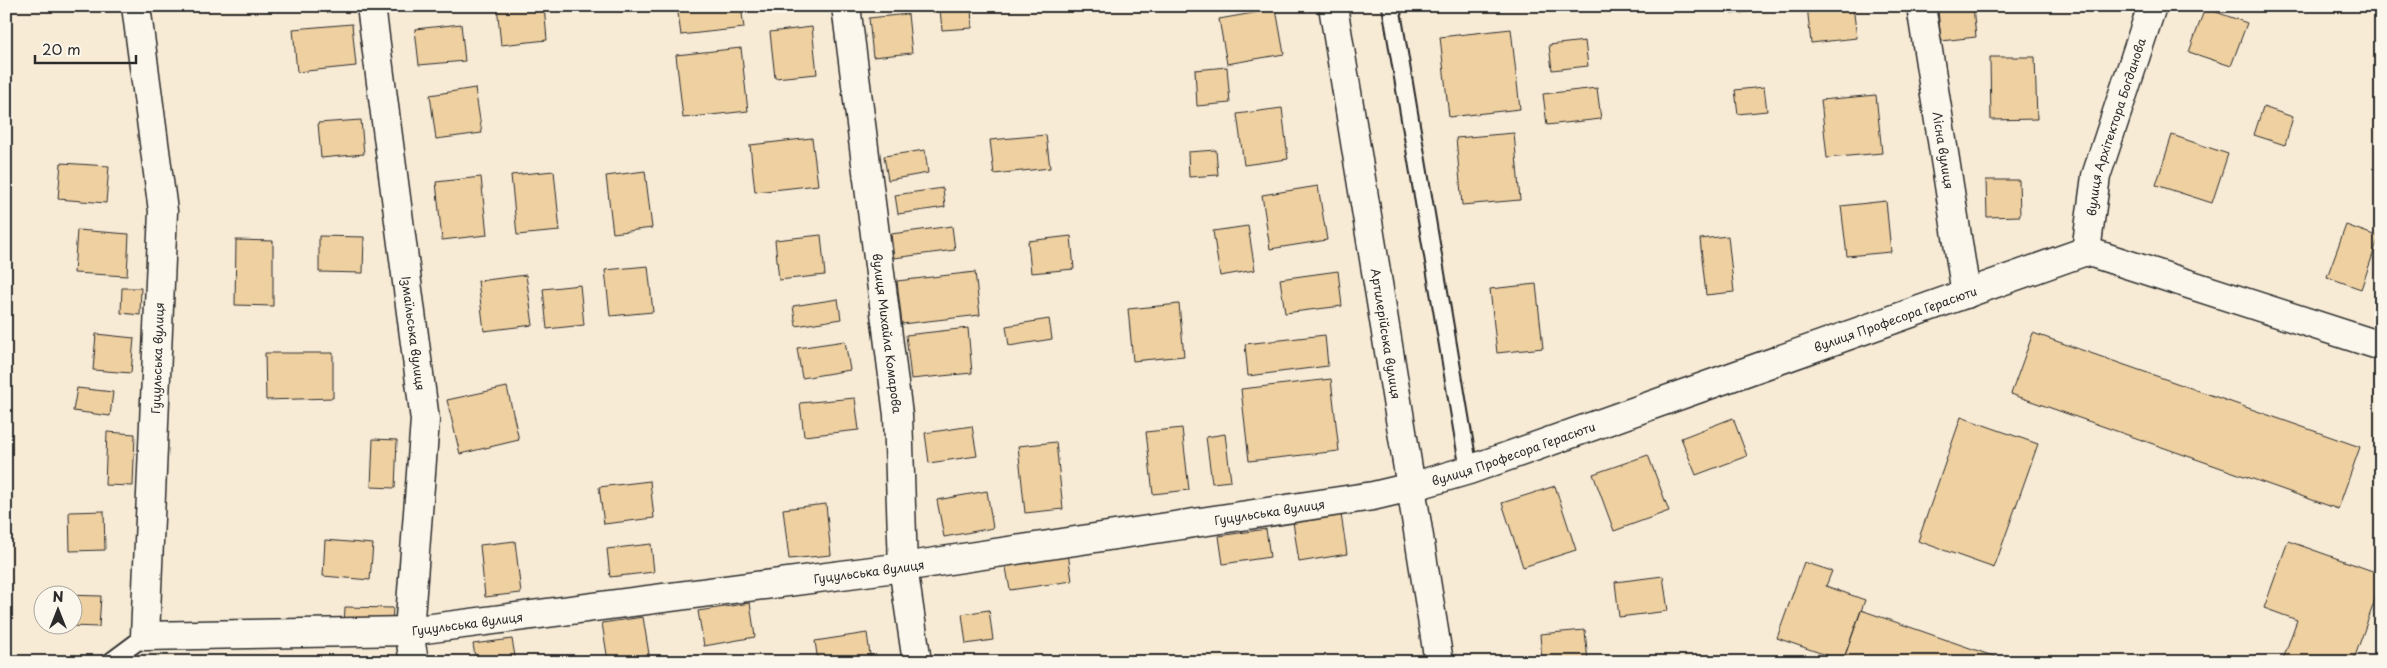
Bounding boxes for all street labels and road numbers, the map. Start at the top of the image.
street label: вулиця Архітектора Богданова [2082,35,2150,217]
street label: Лісна вулиця [1929,110,1958,190]
street label: вулиця Михайла Комарова [869,252,907,415]
street label: Артилерійська вулиця [1367,267,1406,400]
street label: Ізмаїльська вулиця [397,275,430,392]
street label: вулиця Професора Герасюти [1811,281,1979,356]
street label: Гуцульська вулиця [146,302,168,414]
street label: вулиця Професора Герасюти [1429,417,1598,490]
street label: Гуцульська вулиця [1213,494,1326,529]
street label: Гуцульська вулиця [812,555,926,588]
street label: Гуцульська вулиця [411,607,524,640]

